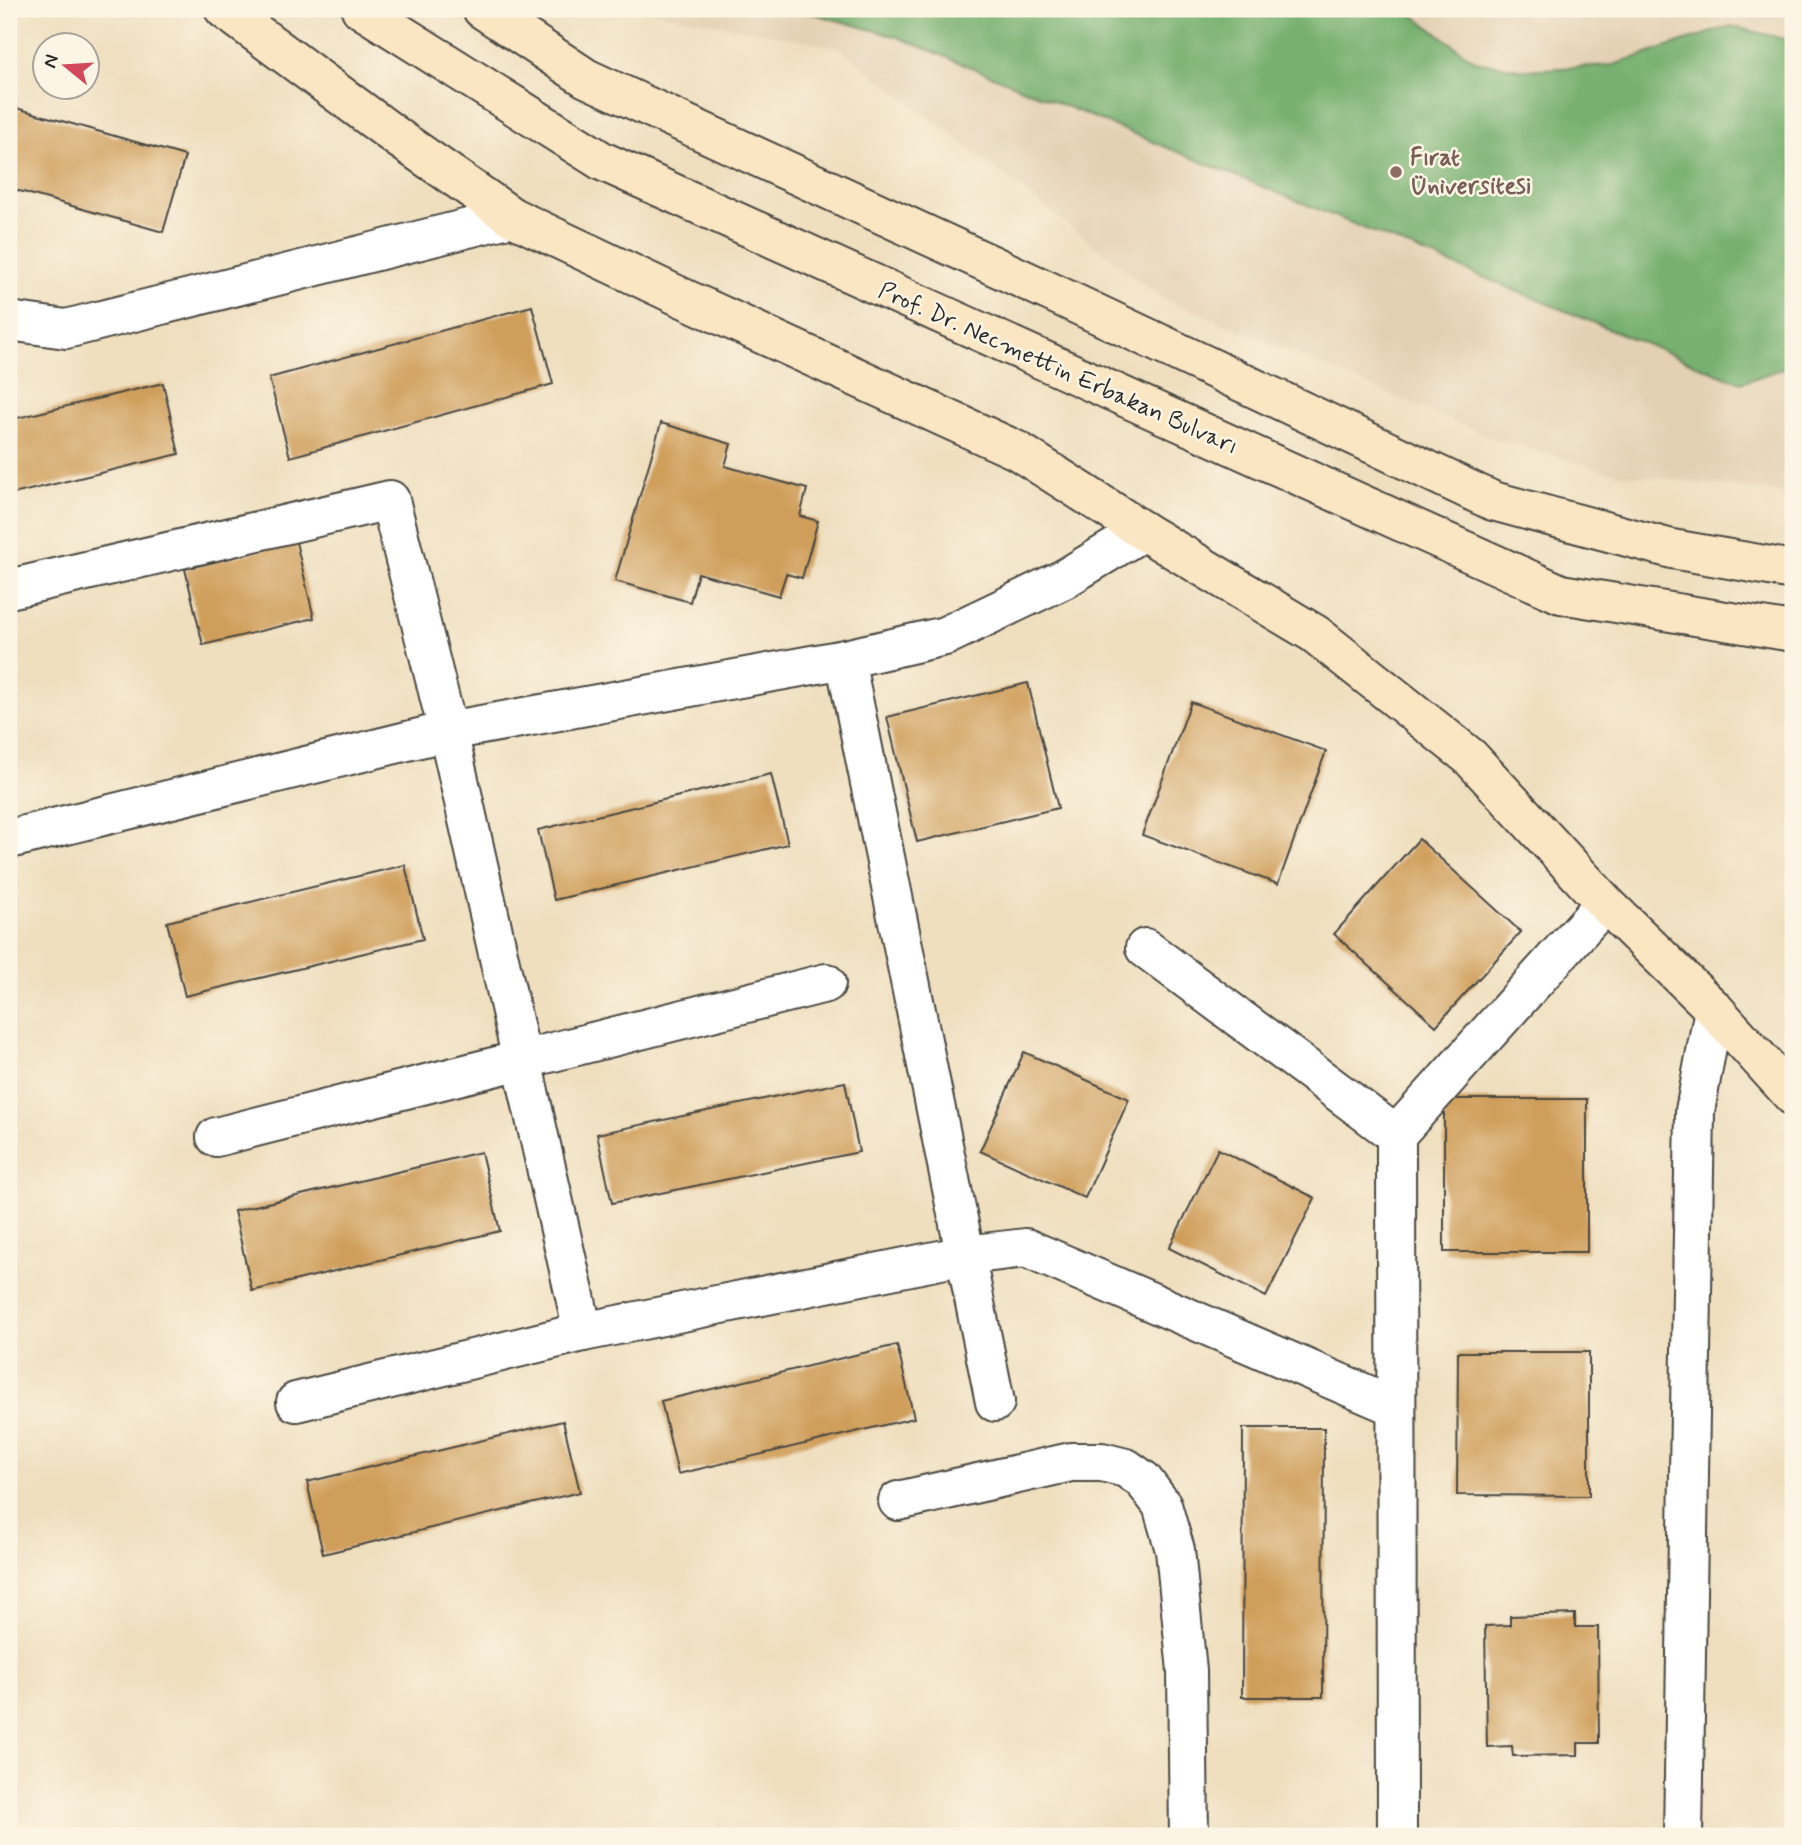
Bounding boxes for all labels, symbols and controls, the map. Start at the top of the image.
north arrow [32,32,102,102]
text: N [37,51,65,71]
place label: Fırat Üniversitesi [1410,143,1531,202]
marker: Fırat Üniversitesi [1388,164,1404,180]
street label: Prof. Dr. Necmettin Erbakan Bulvarı [873,275,1243,463]

